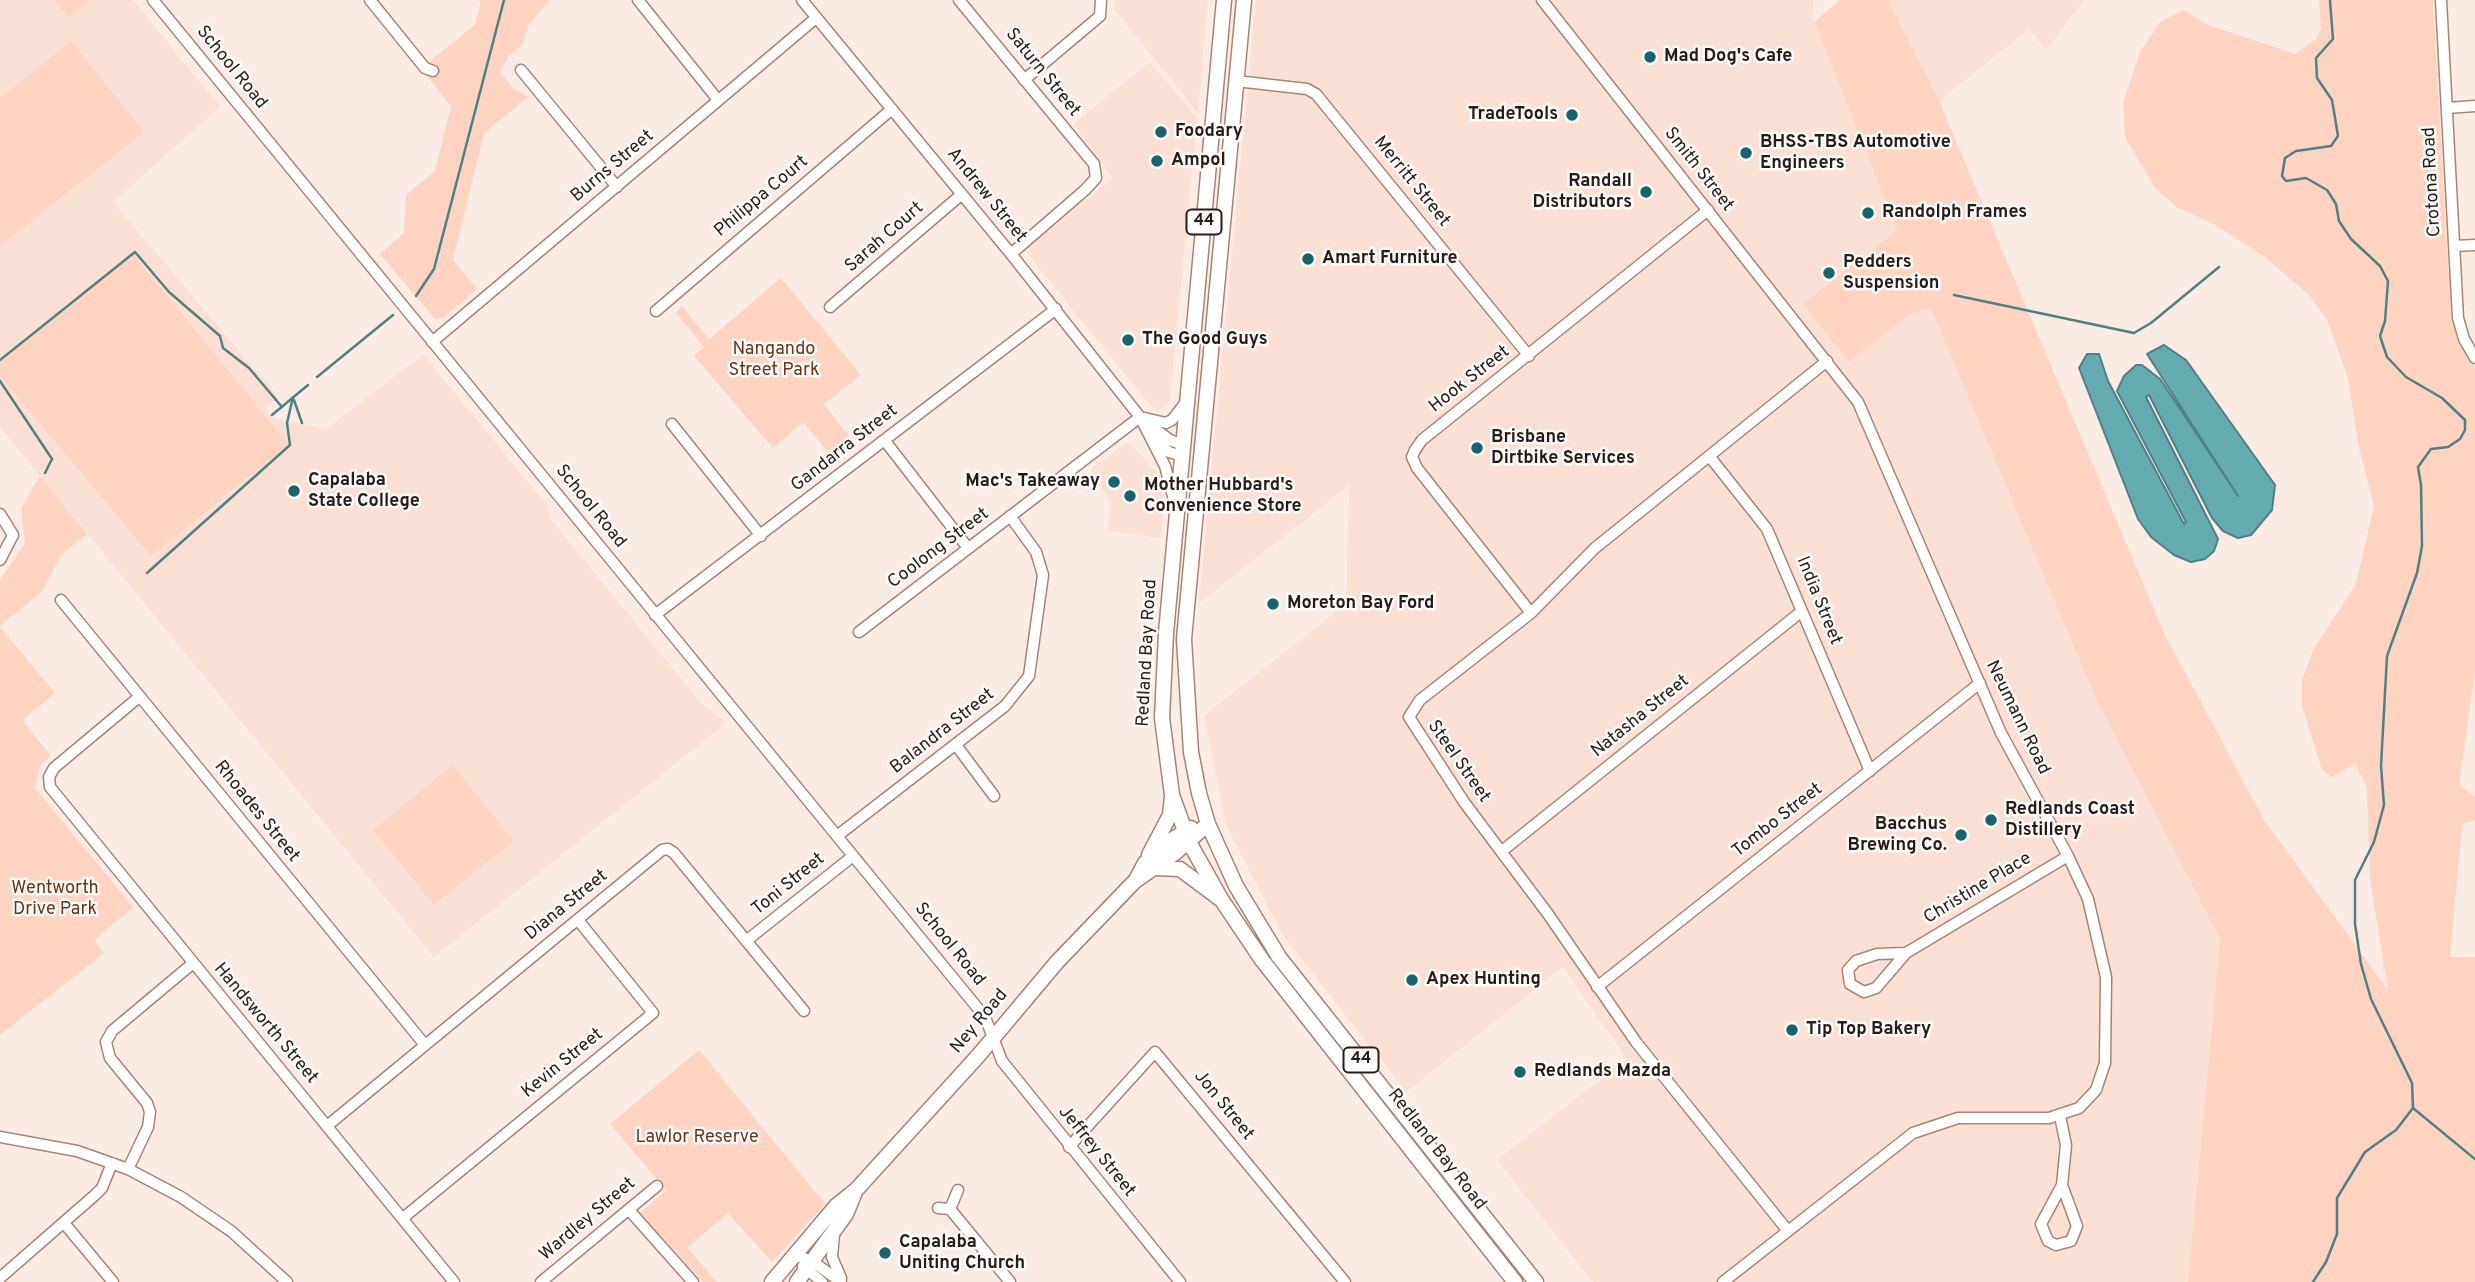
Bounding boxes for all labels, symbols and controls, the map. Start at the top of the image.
street label: School Road [191,22,271,114]
street label: Saturn Street [1000,24,1084,122]
place label: Mad Dog's Cafe [1664,46,1792,68]
marker: Mad Dog's Cafe [1642,49,1658,65]
place label: TradeTools [1468,104,1558,126]
marker: TradeTools [1564,107,1580,123]
place label: Foodary [1175,121,1243,143]
marker: Foodary [1153,124,1169,140]
street label: Smith Street [1658,124,1738,216]
street label: Burns Street [567,126,659,208]
street label: Crotona Road [2419,126,2447,238]
place label: BHSS-TBS Automotive Engineers [1760,132,1951,174]
street label: Merritt Street [1368,133,1454,231]
street label: Andrew Street [941,144,1031,248]
marker: BHSS-TBS Automotive Engineers [1738,145,1754,161]
place label: Ampol [1171,150,1226,172]
street label: Philippa Court [711,152,813,242]
marker: Ampol [1149,153,1165,169]
place label: Randall Distributors [1532,171,1632,214]
marker: Randall Distributors [1638,184,1654,200]
street label: Sarah Court [841,198,929,278]
place label: Randolph Frames [1882,202,2027,224]
marker: Randolph Frames [1860,205,1876,221]
road number: 44 [1186,210,1222,234]
place label: Amart Furniture [1322,248,1457,270]
marker: Amart Furniture [1300,251,1316,267]
place label: Pedders Suspension [1843,252,1939,294]
marker: Pedders Suspension [1821,265,1837,281]
place label: The Good Guys [1142,329,1268,351]
marker: The Good Guys [1120,332,1136,348]
park label: Nangando Street Park [729,339,819,382]
street label: Hook Street [1425,342,1515,418]
street label: Gandarra Street [787,401,903,497]
place label: Brisbane Dirtbike Services [1491,427,1635,470]
marker: Brisbane Dirtbike Services [1469,440,1485,456]
street label: School Road [550,461,630,553]
place label: Capalaba State College [308,470,420,512]
place label: Mac's Takeaway [965,471,1100,493]
marker: Mac's Takeaway [1106,474,1122,490]
place label: Mother Hubbard's Convenience Store [1144,475,1302,518]
marker: Capalaba State College [286,483,302,499]
marker: Mother Hubbard's Convenience Store [1122,488,1138,504]
street label: Coolong Street [884,504,994,594]
street label: India Street [1790,554,1846,648]
street label: Redland Bay Road [1133,579,1163,727]
place label: Moreton Bay Ford [1287,593,1434,615]
marker: Moreton Bay Ford [1265,596,1281,612]
street label: Neumann Road [1980,657,2054,779]
street label: Natasha Street [1588,671,1694,763]
street label: Balandra Street [887,685,999,779]
street label: Steel Street [1422,717,1494,807]
street label: Rhoades Street [209,757,303,867]
street label: Tombo Street [1729,779,1827,863]
place label: Redlands Coast Distillery [2005,799,2135,842]
marker: Redlands Coast Distillery [1983,812,1999,828]
place label: Bacchus Brewing Co. [1848,814,1947,856]
marker: Bacchus Brewing Co. [1953,827,1969,843]
street label: Christine Place [1920,848,2036,930]
street label: Toni Street [748,849,830,921]
street label: Diana Street [521,866,613,946]
park label: Wentworth Drive Park [11,878,99,920]
street label: School Road [909,899,989,991]
street label: Handsworth Street [208,959,322,1089]
place label: Apex Hunting [1426,969,1541,991]
marker: Apex Hunting [1404,972,1420,988]
street label: Ney Road [947,985,1013,1059]
place label: Tip Top Bakery [1806,1019,1931,1041]
marker: Tip Top Bakery [1784,1022,1800,1038]
street label: Kevin Street [518,1025,608,1103]
road number: 44 [1344,1048,1378,1072]
place label: Redlands Mazda [1534,1061,1671,1083]
marker: Redlands Mazda [1512,1064,1528,1080]
street label: Jon Street [1188,1067,1258,1145]
street label: Redland Bay Road [1382,1085,1490,1215]
street label: Jeffrey Street [1053,1102,1139,1202]
park label: Lawlor Reserve [635,1127,759,1149]
street label: Wardley Street [536,1174,640,1266]
place label: Capalaba Uniting Church [899,1232,1025,1274]
marker: Capalaba Uniting Church [877,1245,893,1261]

